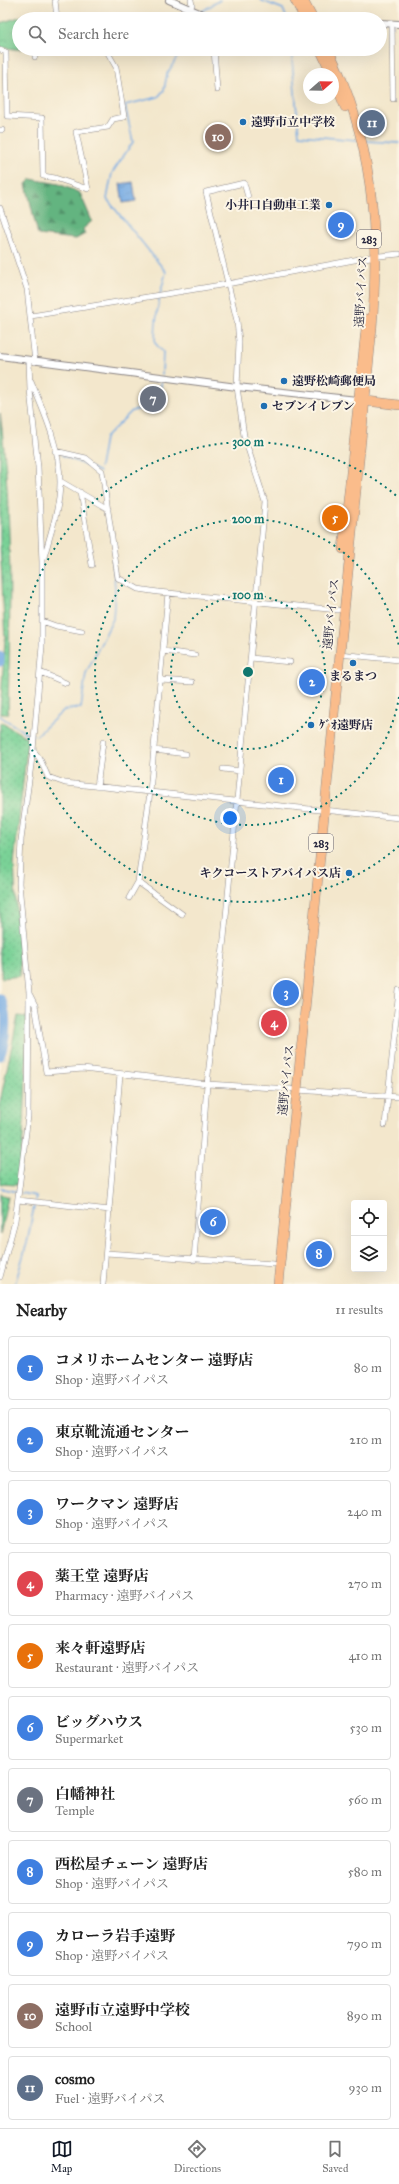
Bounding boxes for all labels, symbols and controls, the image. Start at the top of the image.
search box [12,12,387,56]
icon: search [26,23,48,45]
text: Search here [58,25,129,43]
north arrow [303,68,339,104]
pin: 11 [359,108,385,138]
place label: 遠野市立中学校 [251,115,335,129]
marker: 遠野市立中学校 [238,117,248,127]
pin: 10 [205,122,231,152]
place label: 小井口自動車工業 [225,198,321,212]
marker: 小井口自動車工業 [324,200,334,210]
pin: 9 [328,210,354,240]
road number: 283 [357,230,381,248]
street label: 遠野バイパス [352,256,370,328]
place label: 遠野松崎郵便局 [292,374,376,388]
marker: 遠野松崎郵便局 [279,376,289,386]
pin: 7 [140,384,166,414]
place label: セブンイレブン [272,399,354,413]
marker: セブンイレブン [259,401,269,411]
text: 300 m [232,435,265,450]
pin: 5 [322,503,348,533]
text: 200 m [232,512,265,526]
street label: 遠野バイパス [320,578,342,650]
text: 100 m [232,588,265,602]
marker: まるまつ [348,658,358,668]
centre of rings [241,665,255,679]
pin: 2 [299,667,325,697]
place label: まるまつ [329,669,377,683]
place label: ｹﾞｵ遠野店 [319,718,373,732]
marker: ｹﾞｵ遠野店 [306,720,316,730]
pin: 1 [268,765,294,795]
your location [220,808,240,828]
road number: 283 [309,834,333,852]
place label: キクコーストアバイパス店 [199,866,341,880]
marker: キクコーストアバイパス店 [344,868,354,878]
pin: 3 [273,978,299,1008]
pin: 4 [261,1008,287,1038]
street label: 遠野バイパス [275,1044,297,1116]
map controls [351,1200,387,1272]
button: locate [351,1200,387,1236]
pin: 6 [200,1207,226,1237]
button: layers [351,1236,387,1272]
pin: 8 [306,1239,332,1269]
text: Nearby [16,1300,67,1321]
text: 11 results [335,1302,383,1318]
text: コメリホームセンター 遠野店 [55,1351,253,1369]
text: 1 [27,1360,33,1376]
text: 80 m [354,1360,382,1376]
text: Shop · 遠野バイパス [55,1372,169,1388]
text: 東京靴流通センター [55,1423,189,1441]
text: 2 [27,1432,33,1448]
text: 210 m [349,1432,382,1448]
text: Shop · 遠野バイパス [55,1444,169,1460]
text: ワークマン 遠野店 [55,1495,178,1513]
text: 3 [27,1504,33,1520]
text: 240 m [347,1504,382,1520]
text: Shop · 遠野バイパス [55,1516,169,1532]
text: 薬王堂 遠野店 [55,1567,148,1585]
text: 4 [26,1576,34,1592]
text: 270 m [348,1576,382,1592]
text: Pharmacy · 遠野バイパス [55,1588,194,1604]
text: 来々軒遠野店 [55,1639,145,1657]
text: 5 [27,1648,33,1664]
text: 410 m [348,1648,382,1664]
text: Restaurant · 遠野バイパス [55,1660,199,1676]
text: ビッグハウス [55,1713,143,1731]
text: 6 [27,1720,33,1736]
text: 530 m [349,1720,382,1736]
text: Supermarket [55,1731,123,1747]
text: 白幡神社 [55,1785,115,1803]
text: 7 [27,1792,33,1808]
text: 560 m [348,1792,382,1808]
text: Temple [55,1803,95,1819]
text: 西松屋チェーン 遠野店 [55,1855,207,1873]
text: 8 [27,1864,33,1880]
text: 580 m [348,1864,382,1880]
text: Shop · 遠野バイパス [55,1876,169,1892]
text: カローラ岩手遠野 [55,1927,175,1945]
text: 9 [27,1936,33,1952]
text: 790 m [347,1936,382,1952]
text: Shop · 遠野バイパス [55,1948,169,1964]
text: 遠野市立遠野中学校 [55,2001,190,2019]
text: 10 [24,2008,36,2024]
text: 890 m [347,2008,382,2024]
text: School [55,2019,92,2035]
text: cosmo [55,2070,95,2088]
text: 11 [25,2080,35,2096]
text: 930 m [349,2080,382,2096]
text: Fuel · 遠野バイパス [55,2091,165,2107]
tab: Map [51,2138,73,2175]
tab: Directions [174,2138,221,2175]
tab: Saved [322,2138,348,2175]

